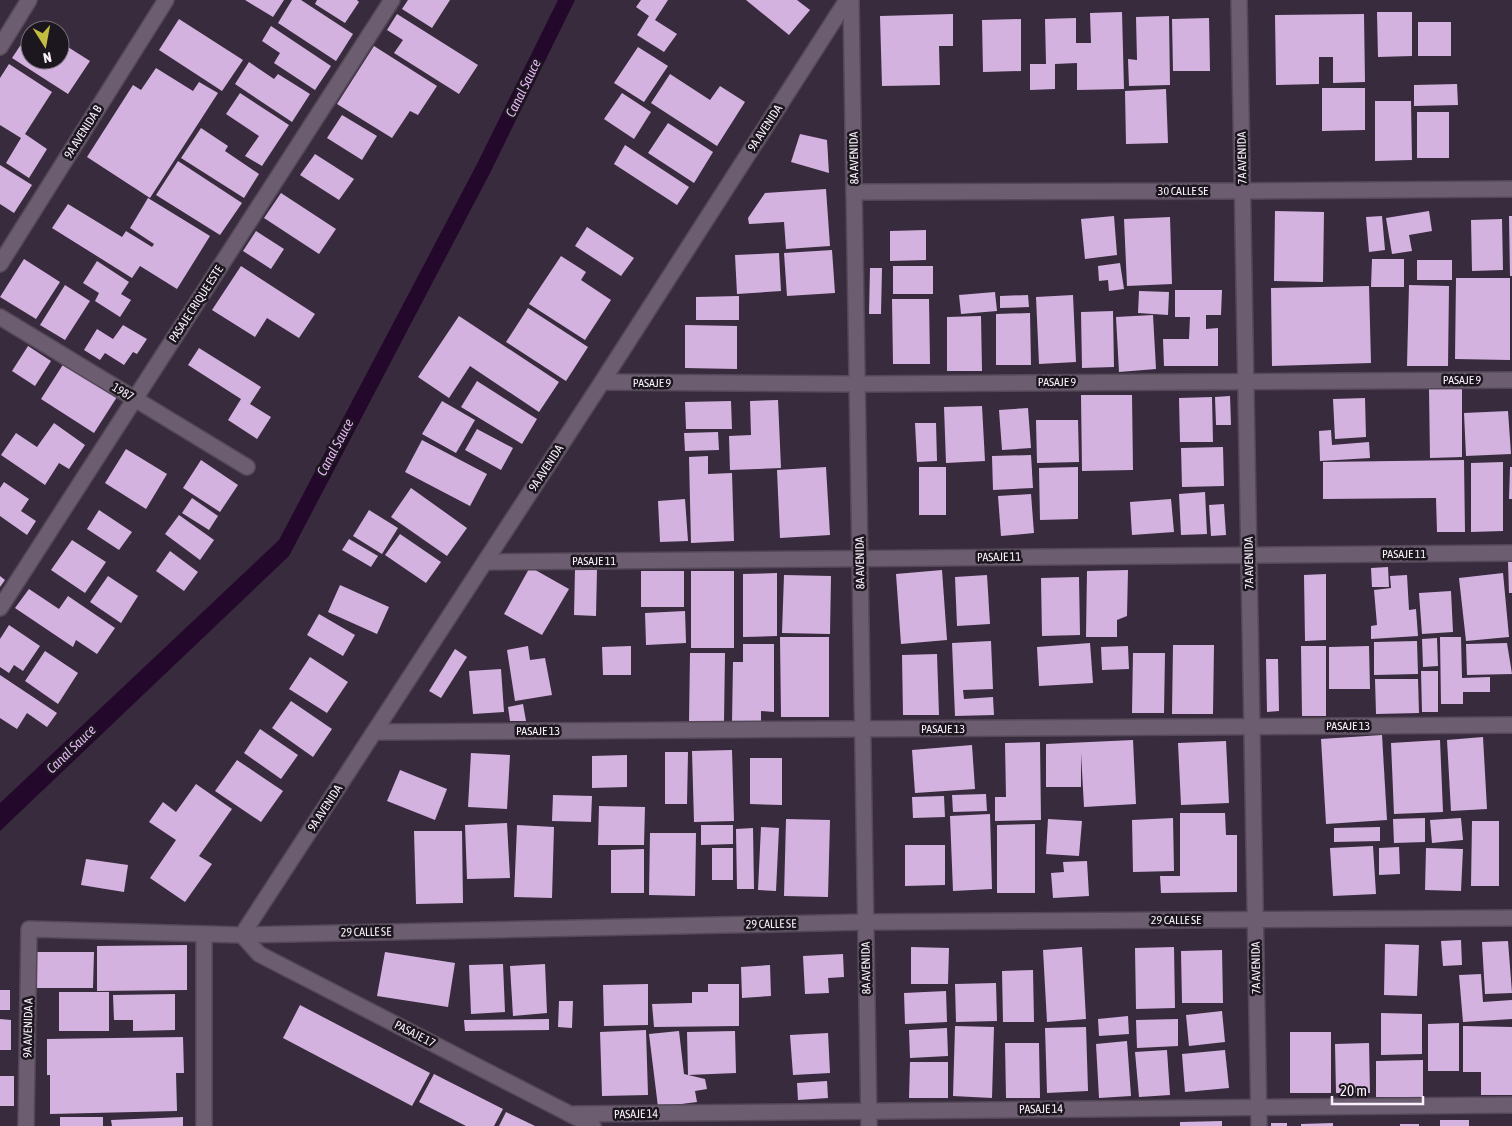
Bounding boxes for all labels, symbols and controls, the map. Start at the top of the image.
north arrow [20,20,70,70]
text: N [42,49,53,66]
water label: Canal Sauce [502,56,544,120]
street label: 9A AVENIDA [745,102,785,154]
street label: 9A AVENIDA B [61,103,105,161]
street label: 8A AVENIDA [847,131,861,184]
street label: 7A AVENIDA [1235,131,1249,184]
street label: 30 CALLE SE [1158,184,1208,198]
street label: PASAJE CRIQUE ESTE [166,263,226,345]
street label: PASAJE 9 [1443,373,1482,387]
street label: PASAJE 9 [1038,375,1077,389]
street label: PASAJE 9 [633,376,672,390]
street label: 1987 [110,380,137,404]
water label: Canal Sauce [313,416,357,478]
street label: 9A AVENIDA [526,442,566,494]
street label: 8A AVENIDA [853,536,867,589]
street label: 7A AVENIDA [1242,536,1256,589]
street label: PASAJE 11 [1382,547,1426,561]
street label: PASAJE 11 [977,550,1022,564]
street label: PASAJE 11 [572,554,616,568]
street label: PASAJE 13 [1326,719,1370,733]
water label: Canal Sauce [43,722,99,776]
street label: PASAJE 13 [921,722,965,736]
street label: PASAJE 13 [516,724,560,738]
street label: 9A AVENIDA [305,782,345,834]
street label: 29 CALLE SE [1151,913,1201,927]
street label: 29 CALLE SE [746,917,796,931]
street label: 29 CALLE SE [341,925,391,939]
street label: 8A AVENIDA [859,941,873,994]
street label: 7A AVENIDA [1249,941,1263,994]
street label: 9A AVENIDA A [20,998,36,1058]
street label: PASAJE 17 [392,1018,438,1050]
scale bar [1332,1074,1423,1106]
text: 20 m [1340,1082,1367,1099]
street label: PASAJE 14 [1019,1102,1064,1116]
street label: PASAJE 14 [614,1107,659,1121]

